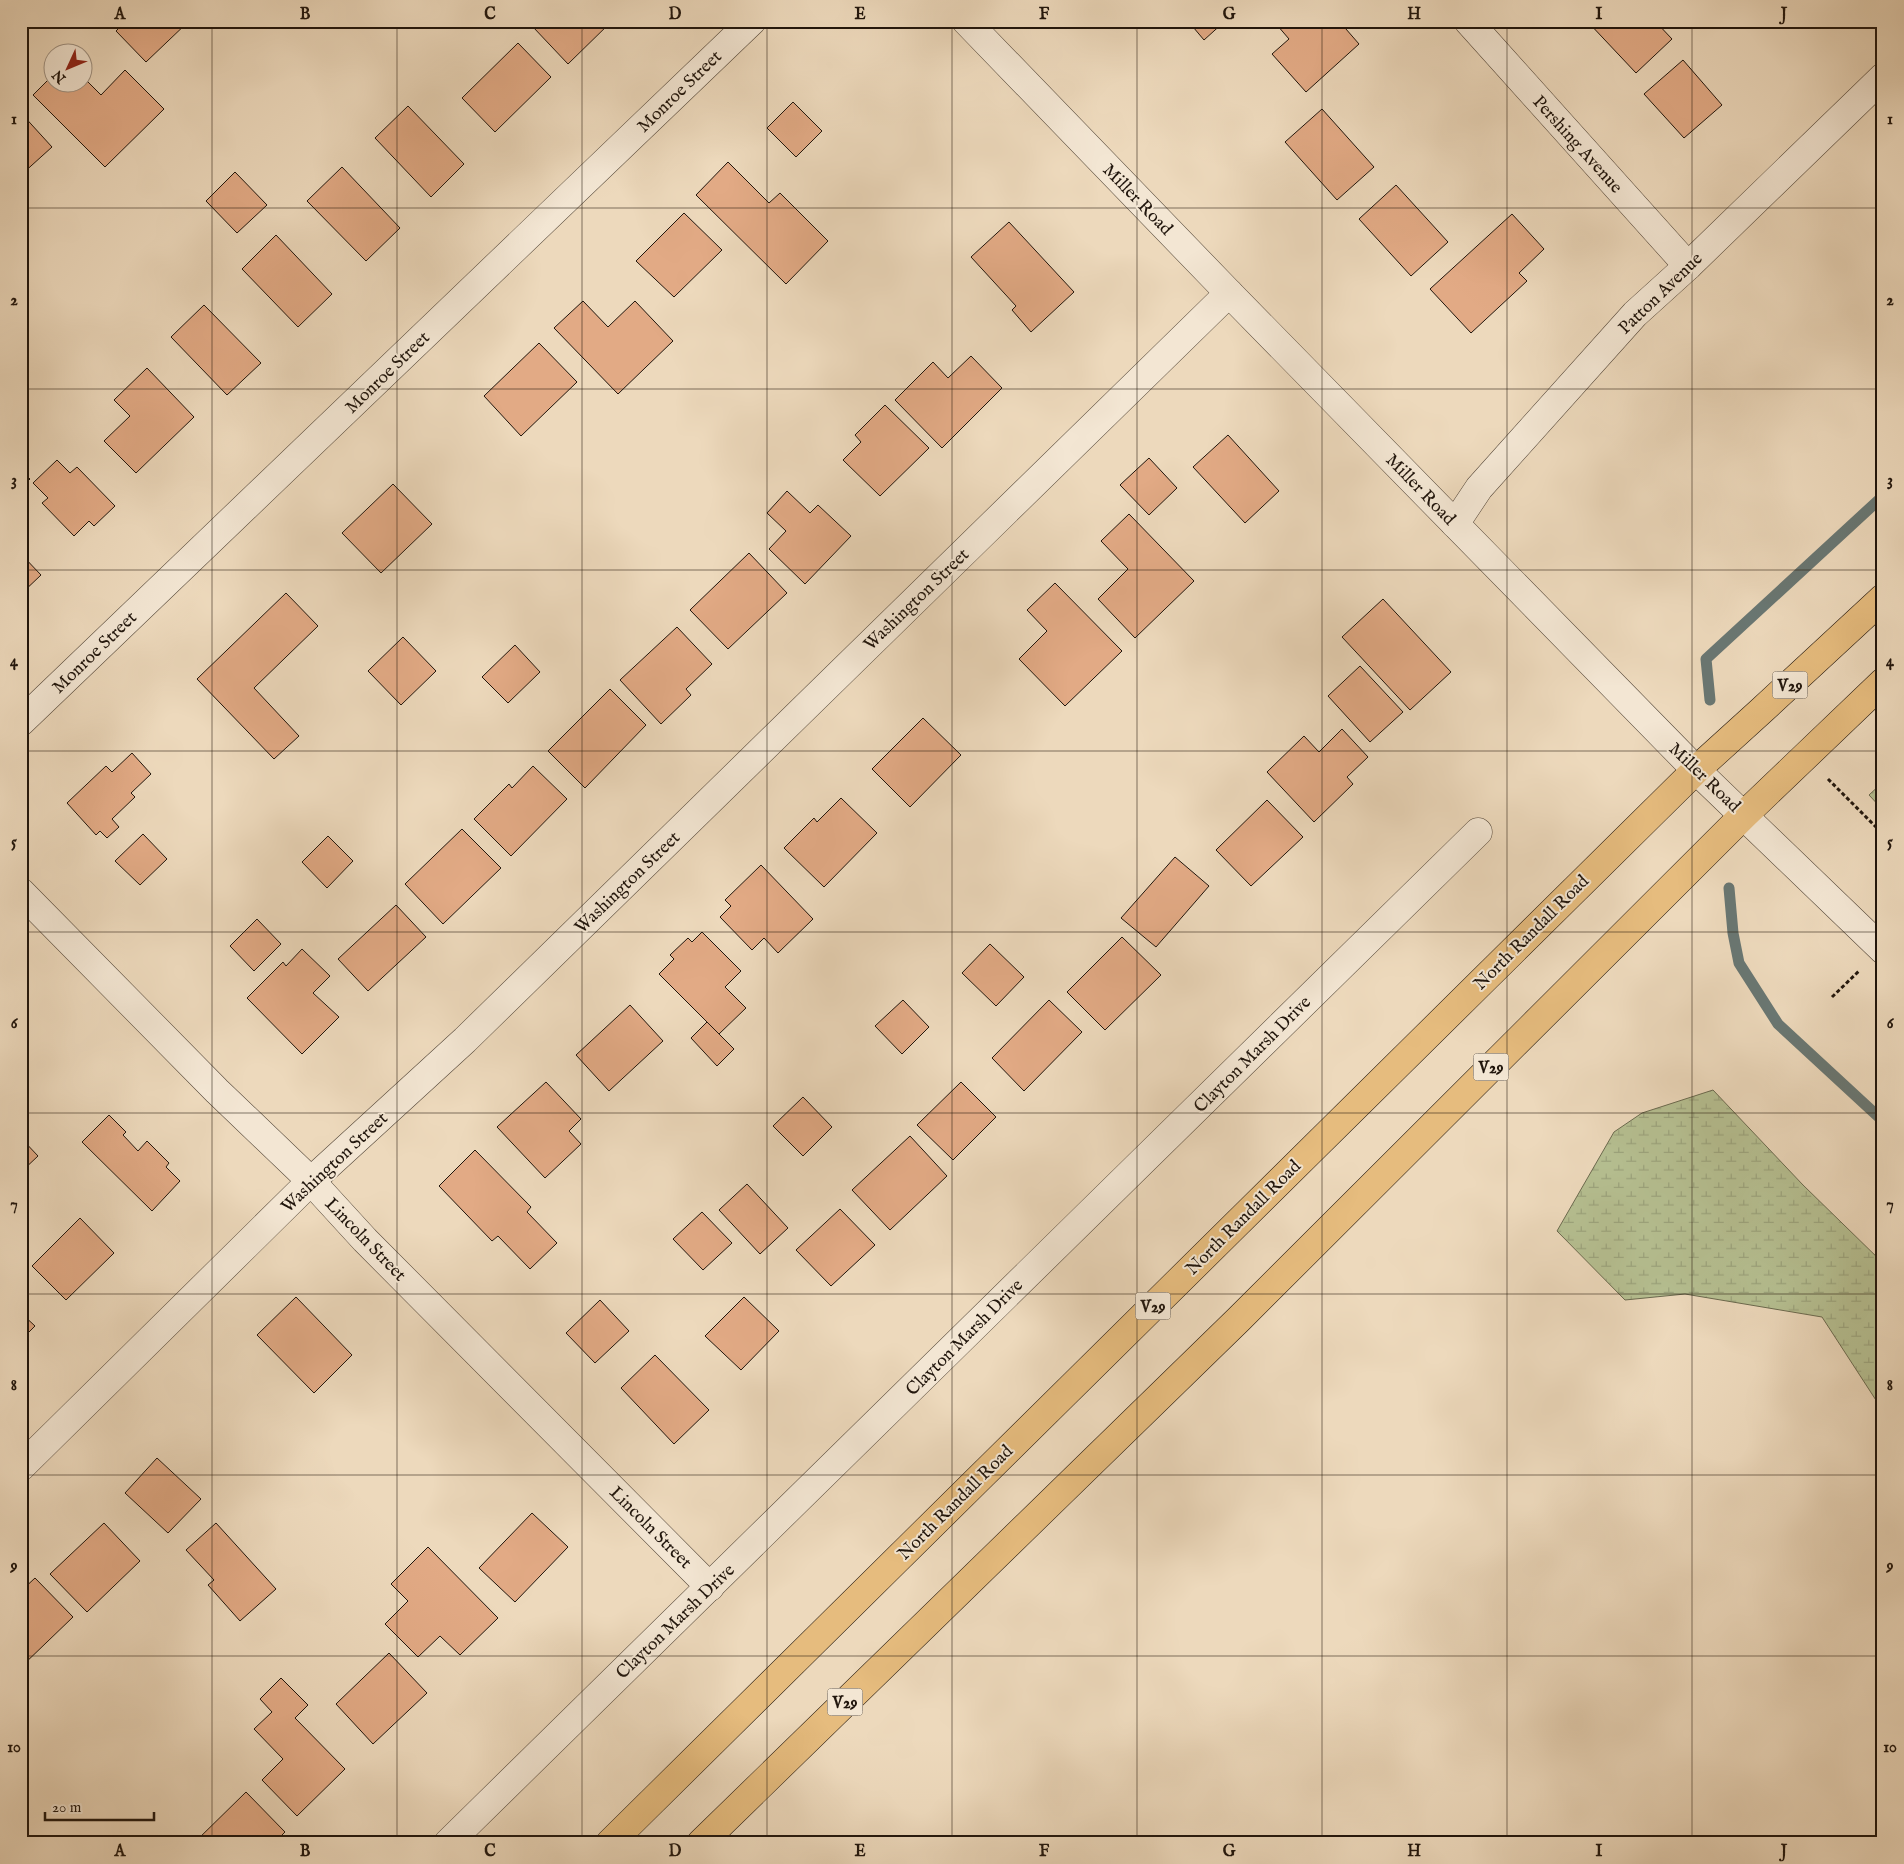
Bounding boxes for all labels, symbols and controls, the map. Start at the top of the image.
text: A [114,5,127,25]
text: B [300,5,311,25]
text: C [484,5,496,25]
text: D [669,5,682,25]
text: E [854,5,866,25]
text: F [1039,5,1050,25]
text: G [1223,5,1236,25]
text: H [1407,5,1421,25]
text: I [1596,5,1603,25]
text: J [1779,5,1788,25]
north arrow [42,42,92,92]
street label: Monroe Street [633,46,727,138]
text: N [49,66,71,88]
street label: Pershing Avenue [1527,91,1627,199]
text: 1 [11,110,17,130]
text: 1 [1887,110,1893,130]
street label: Miller Road [1097,159,1177,241]
street label: Patton Avenue [1614,248,1708,340]
text: 2 [10,291,18,311]
text: 2 [1886,291,1894,311]
street label: Monroe Street [341,327,435,419]
street label: Miller Road [1380,449,1460,531]
text: 3 [11,471,17,491]
text: 3 [1887,471,1893,491]
street label: Washington Street [859,544,975,656]
street label: Monroe Street [48,607,142,699]
text: 4 [10,652,19,672]
text: 4 [1886,652,1895,672]
road number: V29 [1772,672,1808,698]
street label: Miller Road [1663,738,1745,818]
street label: Washington Street [570,827,686,939]
text: 5 [11,833,17,853]
text: 5 [1887,833,1893,853]
street label: North Randall Road [1470,870,1595,996]
street label: Clayton Marsh Drive [1190,992,1317,1119]
text: 6 [11,1014,19,1034]
text: 6 [1887,1014,1895,1034]
road number: V29 [1474,1054,1508,1080]
street label: Washington Street [277,1108,393,1219]
street label: North Randall Road [1182,1155,1307,1281]
street label: Lincoln Street [319,1193,411,1287]
text: 7 [10,1195,18,1215]
text: 7 [1886,1195,1894,1215]
street label: Clayton Marsh Drive [902,1275,1029,1402]
road number: V29 [1136,1292,1170,1320]
text: 8 [11,1376,17,1396]
text: 8 [1887,1376,1893,1396]
street label: North Randall Road [894,1440,1019,1566]
street label: Lincoln Street [604,1482,696,1574]
text: 9 [10,1557,18,1577]
text: 9 [1886,1557,1894,1577]
street label: Clayton Marsh Drive [612,1559,740,1685]
road number: V29 [828,1688,862,1715]
text: 10 [7,1738,21,1758]
text: 10 [1883,1738,1897,1758]
scale bar [45,1789,154,1821]
text: 20 m [52,1798,82,1817]
text: A [114,1842,127,1862]
text: B [300,1842,311,1862]
text: C [484,1842,496,1862]
text: D [669,1842,682,1862]
text: E [854,1842,866,1862]
text: F [1039,1842,1050,1862]
text: G [1223,1842,1236,1862]
text: H [1407,1842,1421,1862]
text: I [1596,1842,1603,1862]
text: J [1779,1842,1788,1862]

